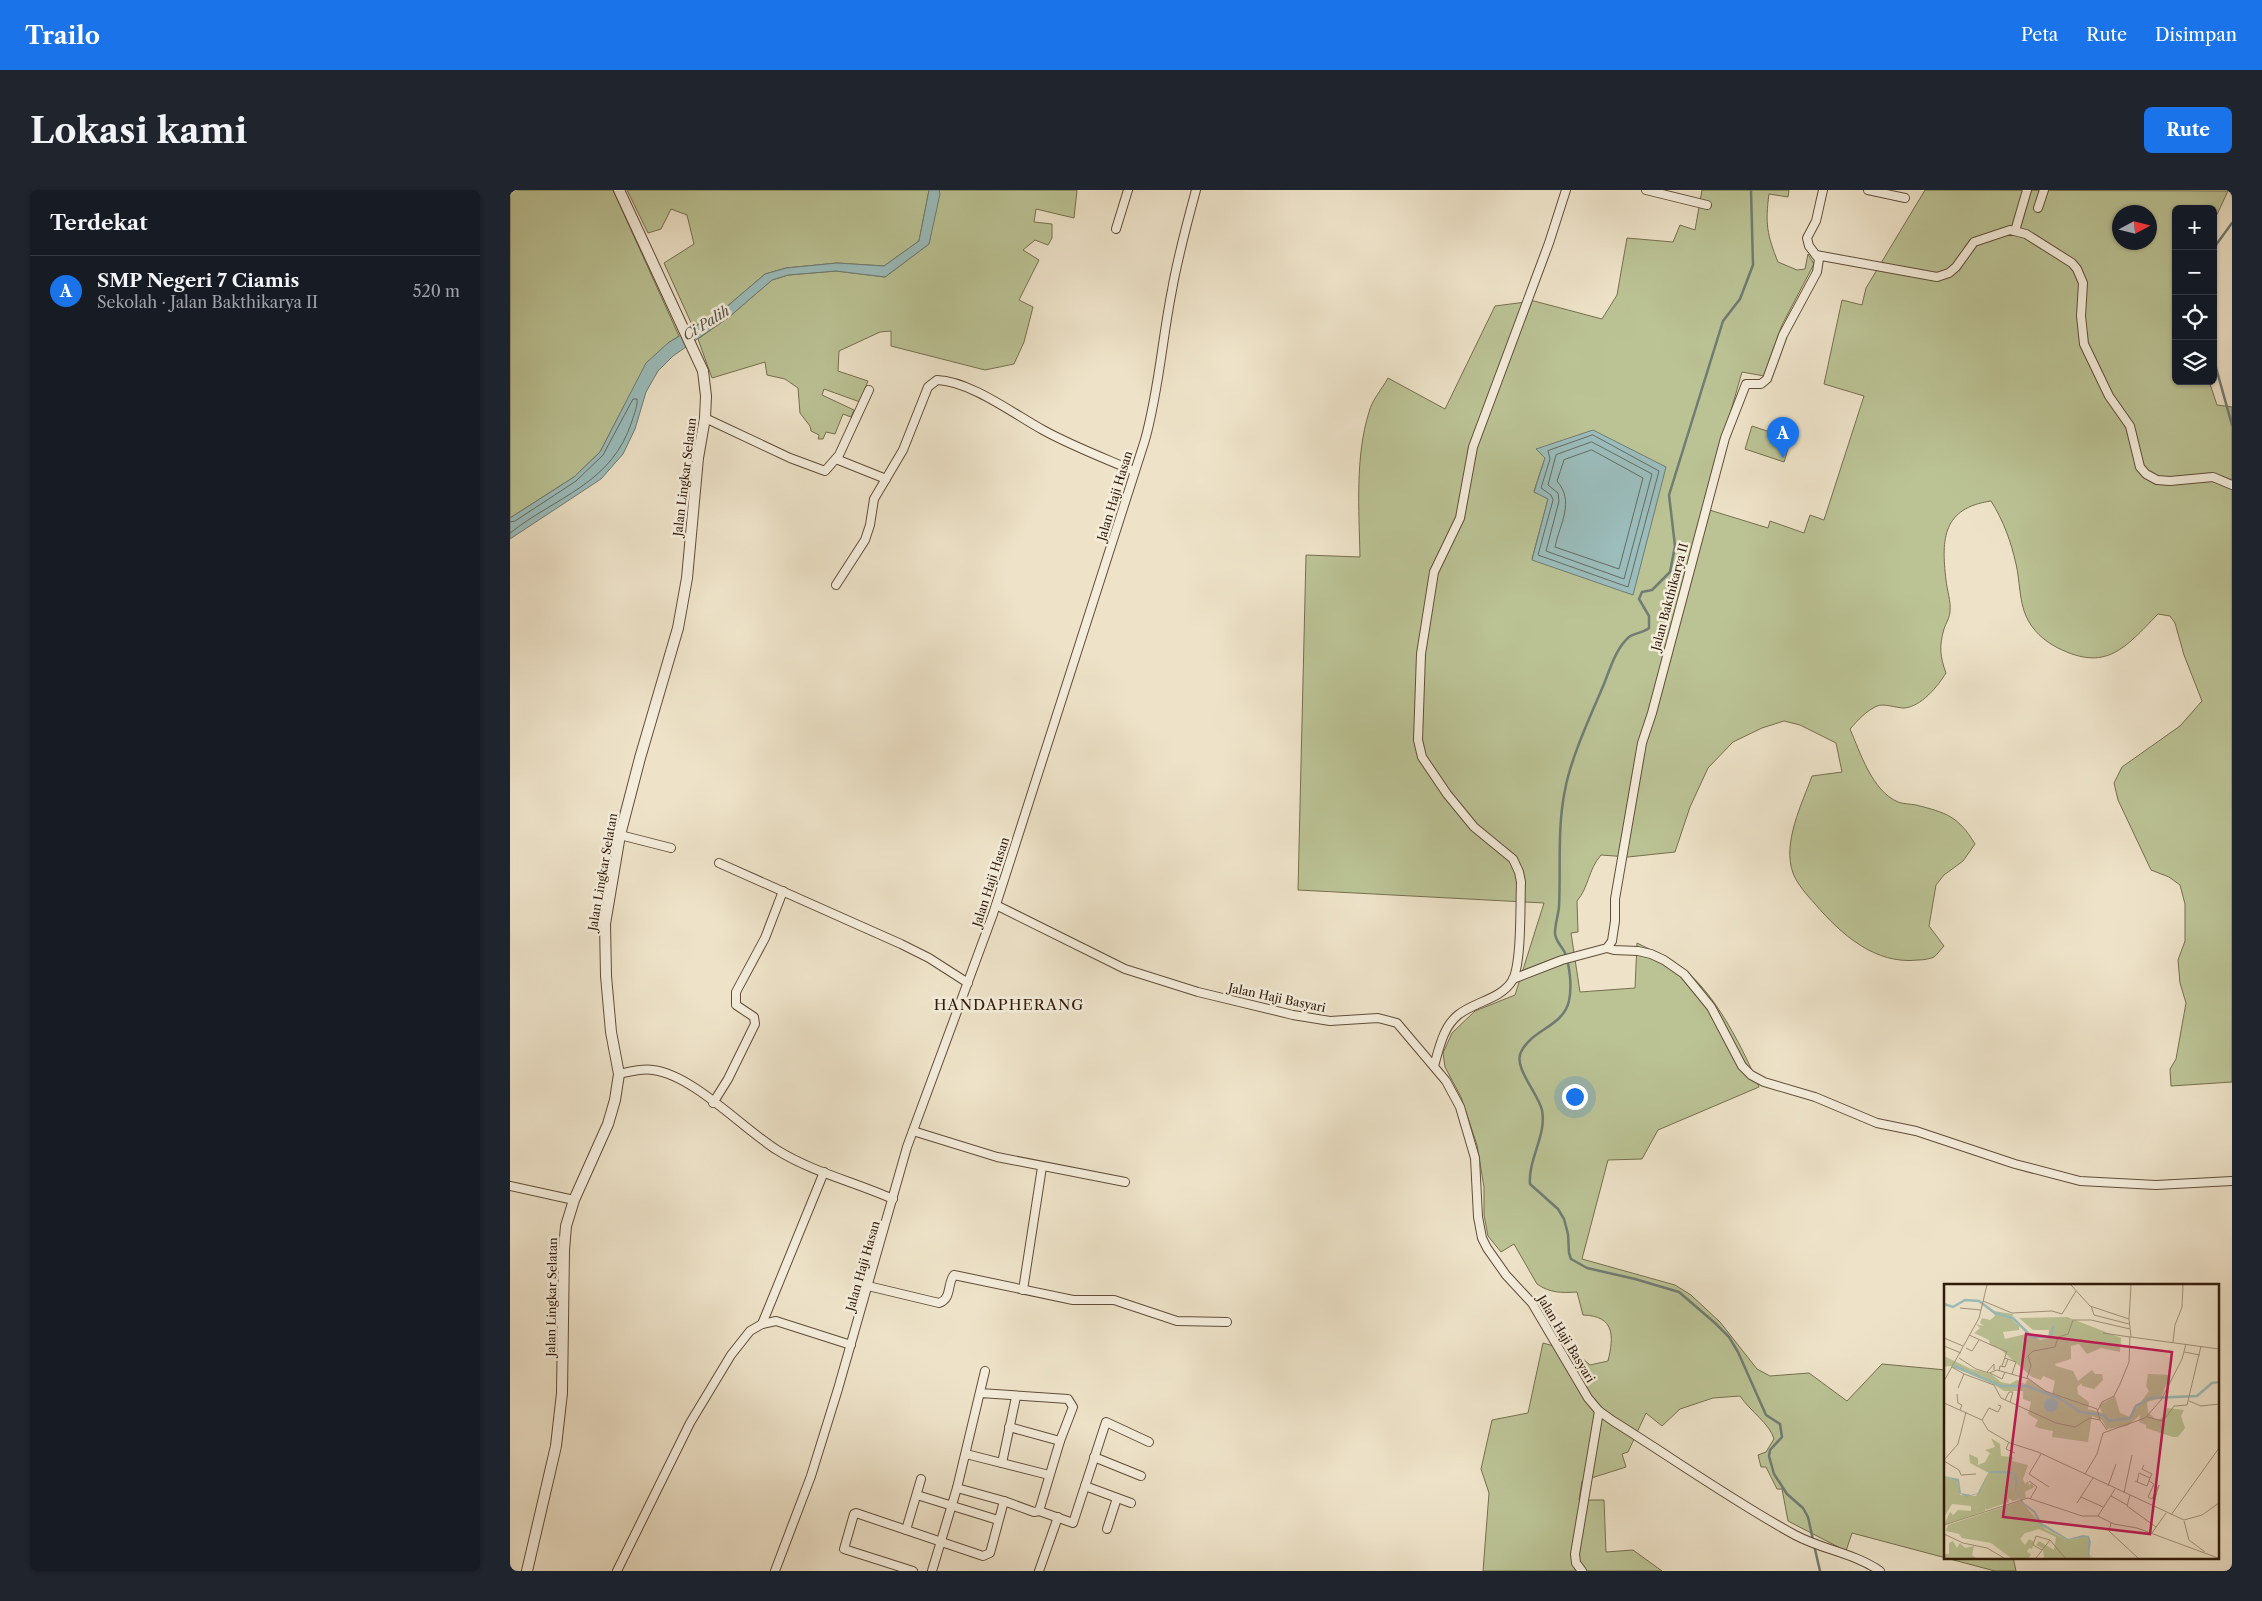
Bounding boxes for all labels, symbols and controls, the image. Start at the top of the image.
text: Trailo [25,21,100,50]
text: Peta [2021,24,2058,46]
text: Rute [2086,24,2127,46]
text: Disimpan [2155,24,2237,46]
button: Rute [2144,107,2232,153]
text: Lokasi kami [30,109,247,152]
north arrow [2112,205,2157,250]
map controls [2172,205,2217,385]
button: + [2172,205,2217,250]
text: Terdekat [50,210,148,235]
button: − [2172,250,2217,295]
text: SMP Negeri 7 Ciamis [97,269,299,292]
text: A [60,281,72,301]
text: 520 m [413,281,460,301]
text: Sekolah · Jalan Bakthikarya II [97,292,318,312]
button: locate [2172,295,2217,340]
water label: Ci Palih [679,302,733,344]
button: layers [2172,340,2217,385]
street label: Jalan Lingkar Selatan [670,416,699,539]
pin: A [1767,417,1799,458]
street label: Jalan Haji Hasan [1093,449,1135,545]
street label: Jalan Bakthikarya II [1647,541,1691,654]
street label: Jalan Lingkar Selatan [584,811,620,934]
street label: Jalan Haji Hasan [968,835,1012,930]
street label: Jalan Haji Basyari [1225,979,1327,1015]
district label: HANDAPHERANG [934,995,1084,1014]
your location [1562,1084,1588,1110]
street label: Jalan Haji Hasan [842,1218,883,1315]
street label: Jalan Lingkar Selatan [543,1237,560,1359]
inset map [1944,1284,2220,1558]
street label: Jalan Haji Basyari [1533,1291,1599,1385]

